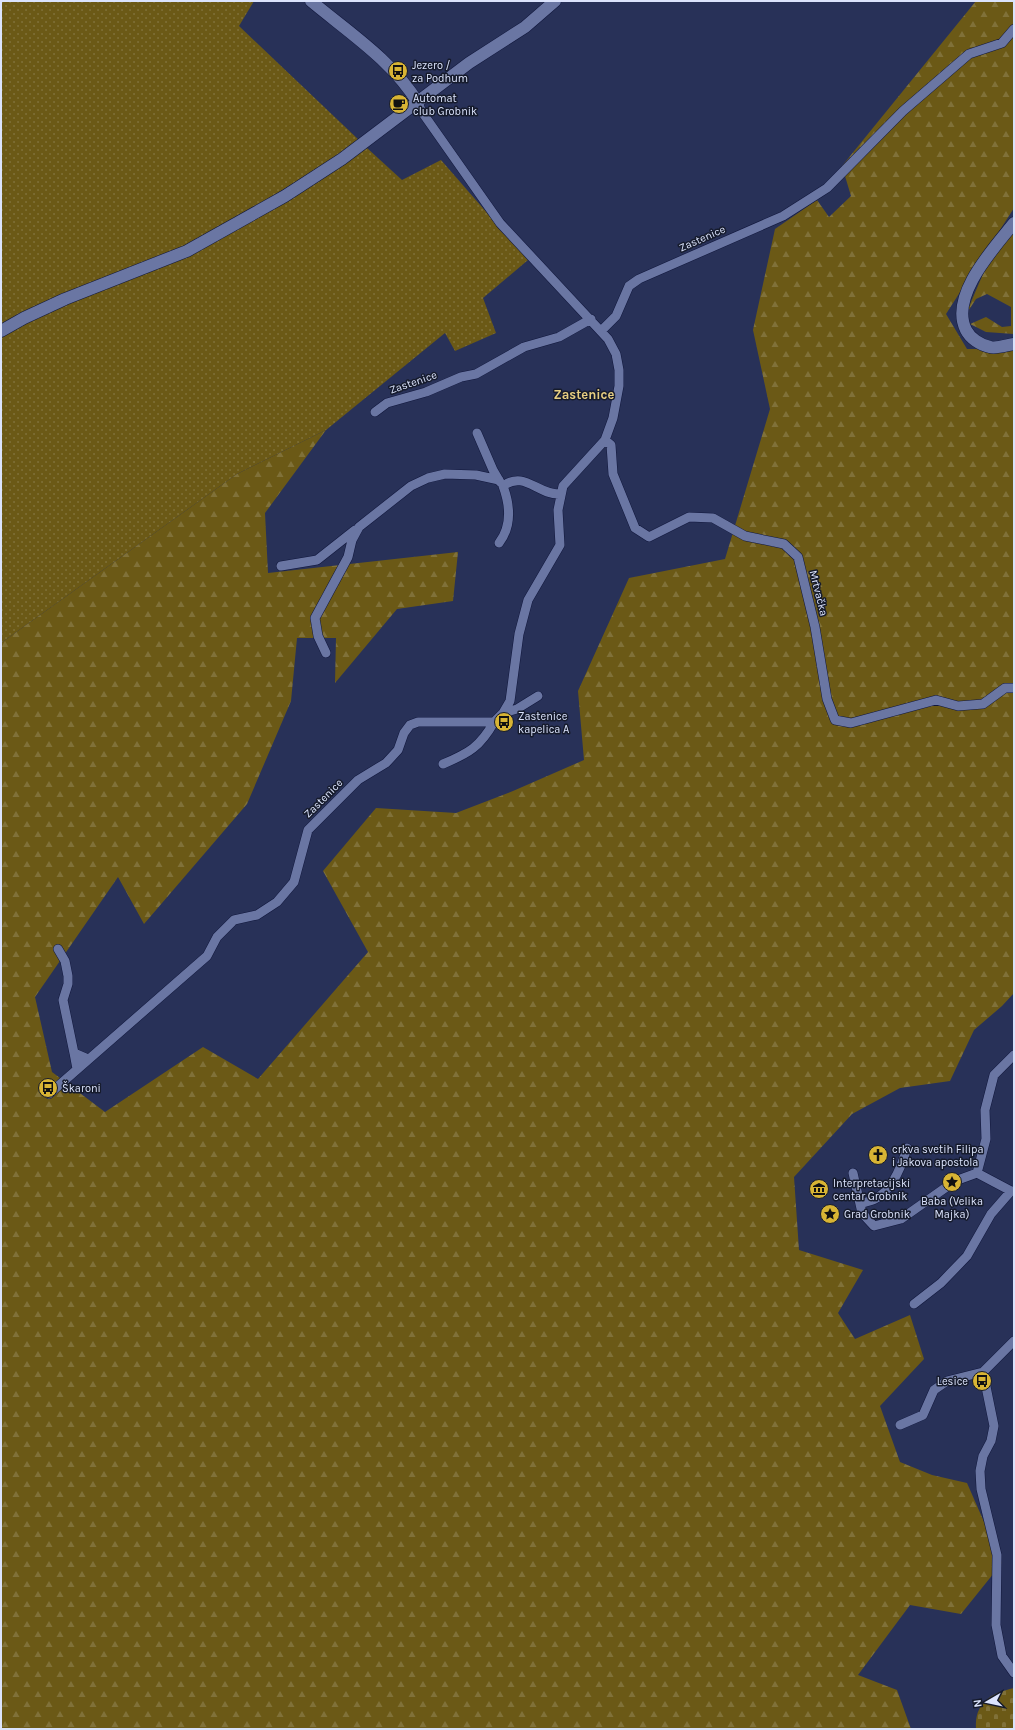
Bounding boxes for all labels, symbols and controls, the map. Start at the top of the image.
place label: Jezero / za Podhum [412,59,468,85]
bus stop icon: Jezero / za Podhum [387,60,409,82]
place label: Automat club Grobnik [413,92,477,118]
cafe icon: Automat club Grobnik [388,93,410,115]
street label: Zastenice [677,222,728,254]
street label: Zastenice [388,368,439,397]
district label: Zastenice [554,387,614,402]
street label: Mrtvačka [807,569,831,617]
place label: Zastenice kapelica A [518,710,570,736]
bus stop icon: Zastenice kapelica A [493,711,515,733]
street label: Zastenice [301,776,346,820]
bus stop icon: Škaroni [37,1077,59,1099]
place label: Škaroni [62,1080,101,1095]
place label: crkva svetih Filipa i Jakova apostola [892,1143,984,1169]
church icon: crkva svetih Filipa i Jakova apostola [867,1144,889,1166]
place icon: Baba (Velika Majka) [941,1171,963,1193]
place label: Interpretacijski centar Grobnik [833,1177,910,1203]
museum icon: Interpretacijski centar Grobnik [808,1178,830,1200]
place label: Baba (Velika Majka) [921,1195,983,1221]
place icon: Grad Grobnik [819,1203,841,1225]
place label: Grad Grobnik [844,1208,910,1221]
bus stop icon: Lesice [971,1370,993,1392]
place label: Lesice [937,1375,968,1388]
north arrow [967,1682,1007,1722]
text: N [971,1699,985,1708]

